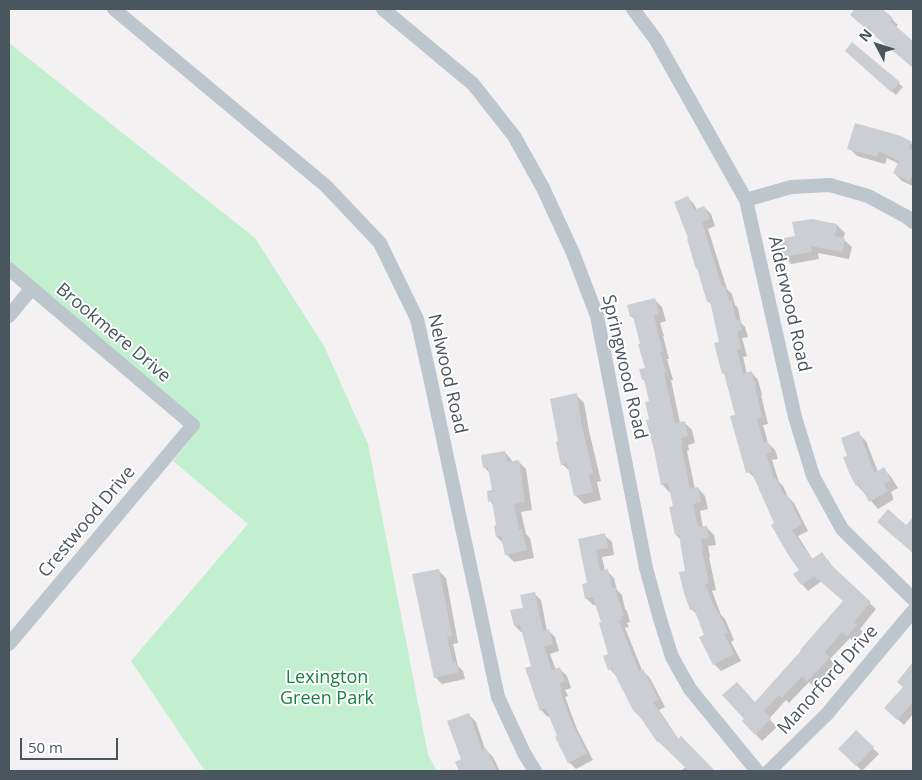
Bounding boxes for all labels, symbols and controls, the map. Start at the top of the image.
north arrow [852,20,902,70]
text: N [854,25,876,46]
street label: Alderwood Road [763,234,815,374]
street label: Brookmere Drive [51,279,175,387]
street label: Springwood Road [597,293,651,441]
street label: Nelwood Road [423,312,471,436]
street label: Crestwood Drive [34,462,140,582]
street label: Manorford Drive [773,621,883,739]
park label: Lexington Green Park [280,667,374,710]
scale bar [22,728,120,760]
text: 50 m [28,737,63,757]

